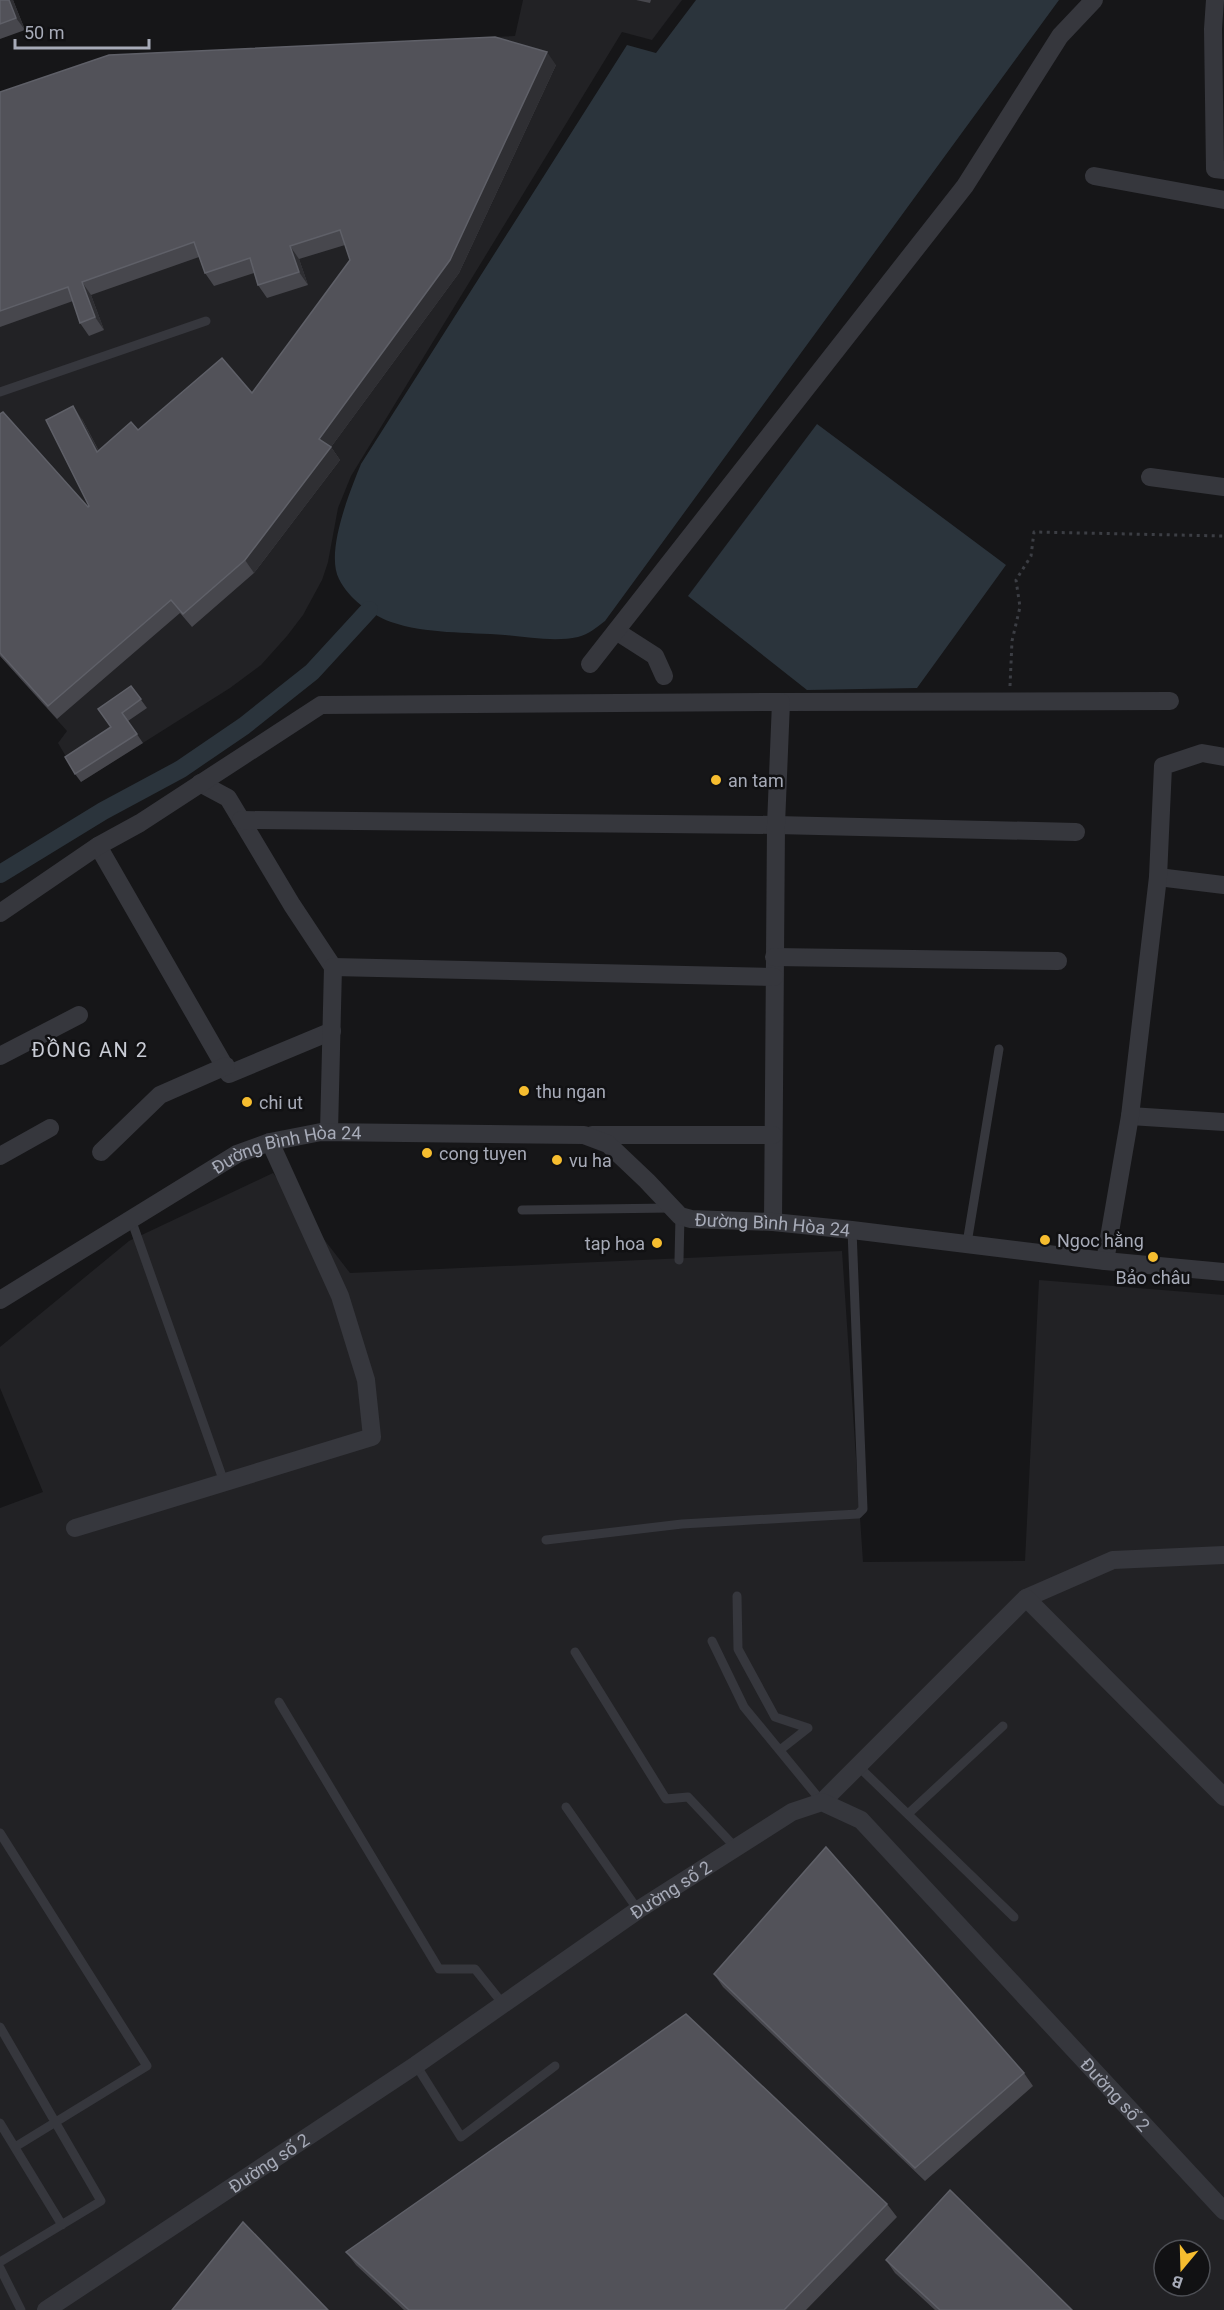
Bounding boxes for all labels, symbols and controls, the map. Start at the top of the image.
scale bar [15,12,148,50]
text: 50 m [24,22,64,43]
place label: an tam [728,770,784,791]
marker: an tam [709,773,723,787]
district label: ĐỒNG AN 2 [31,1037,149,1062]
place label: thu ngan [536,1081,606,1102]
marker: thu ngan [517,1084,531,1098]
place label: chi ut [259,1092,303,1113]
marker: chi ut [240,1095,254,1109]
street label: Đường Bình Hòa 24 [207,1121,362,1178]
place label: cong tuyen [439,1143,527,1164]
marker: cong tuyen [420,1146,434,1160]
place label: vu ha [569,1150,612,1171]
marker: vu ha [550,1153,564,1167]
street label: Đường Bình Hòa 24 [694,1209,851,1240]
place label: Ngoc hằng [1057,1230,1144,1251]
place label: tap hoa [585,1233,645,1254]
marker: Ngoc hằng [1038,1233,1052,1247]
marker: tap hoa [650,1236,664,1250]
marker: Bảo châu [1146,1250,1160,1264]
place label: Bảo châu [1116,1267,1190,1288]
street label: Đường số 2 [626,1856,715,1923]
street label: Đường số 2 [1077,2053,1155,2135]
street label: Đường số 2 [224,2128,313,2197]
north arrow [1152,2238,1212,2298]
text: B [1169,2271,1185,2292]

